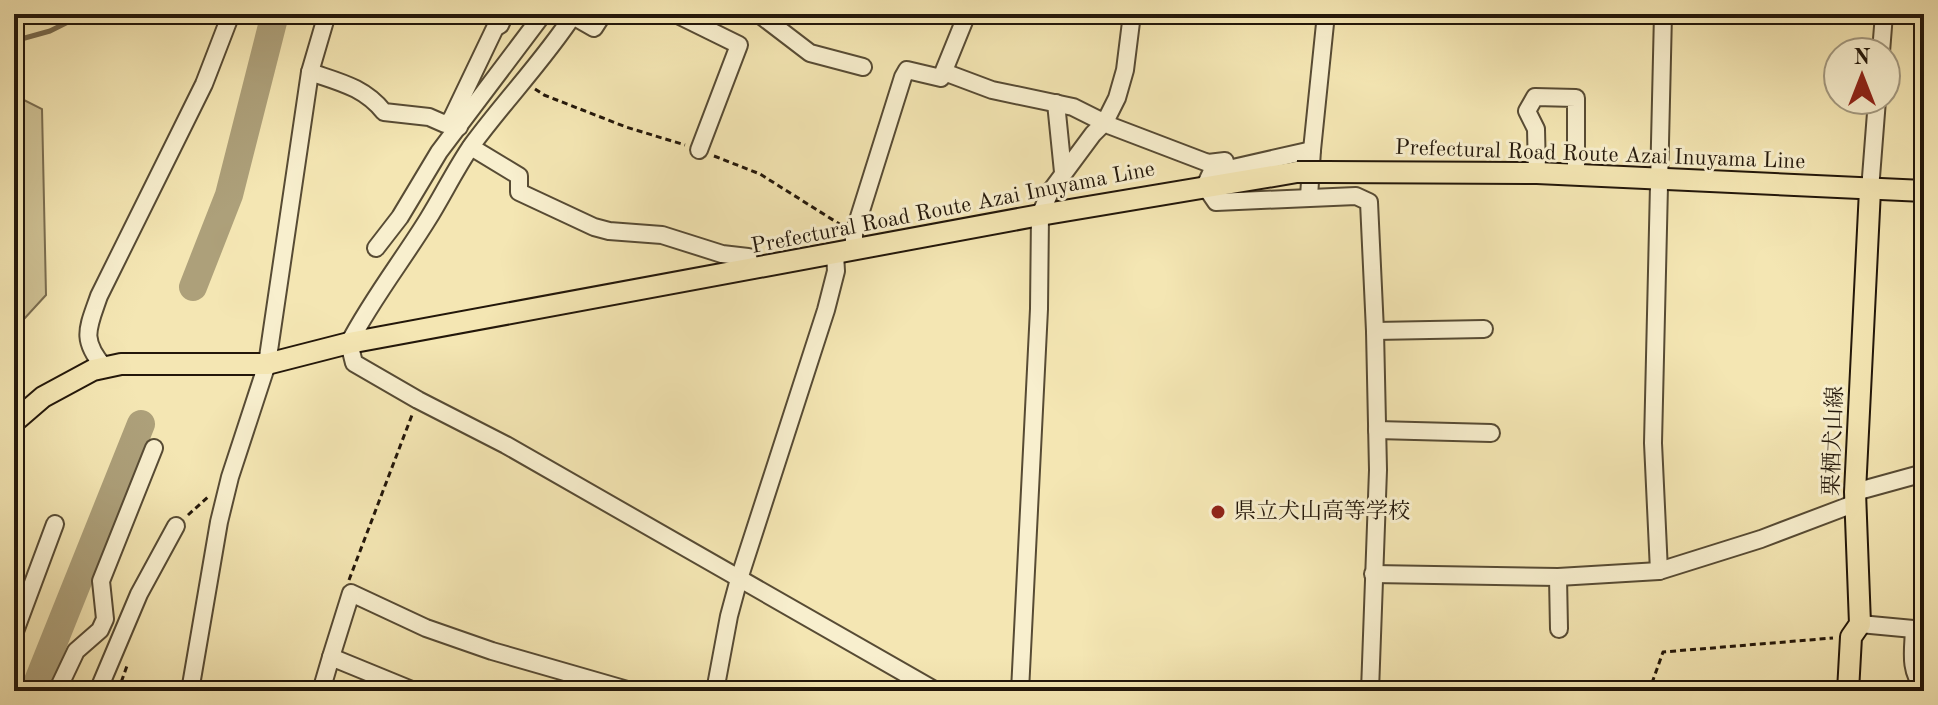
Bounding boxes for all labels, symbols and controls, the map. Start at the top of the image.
north arrow [1822,36,1902,116]
text: N [1854,47,1871,69]
street label: Prefectural Road Route Azai Inuyama Line [1394,137,1806,173]
street label: Prefectural Road Route Azai Inuyama Line [749,158,1157,258]
street label: 栗栖犬山線 [1819,386,1847,496]
place label: 県立犬山高等学校 [1234,499,1410,523]
marker: 県立犬山高等学校 [1209,503,1227,521]

